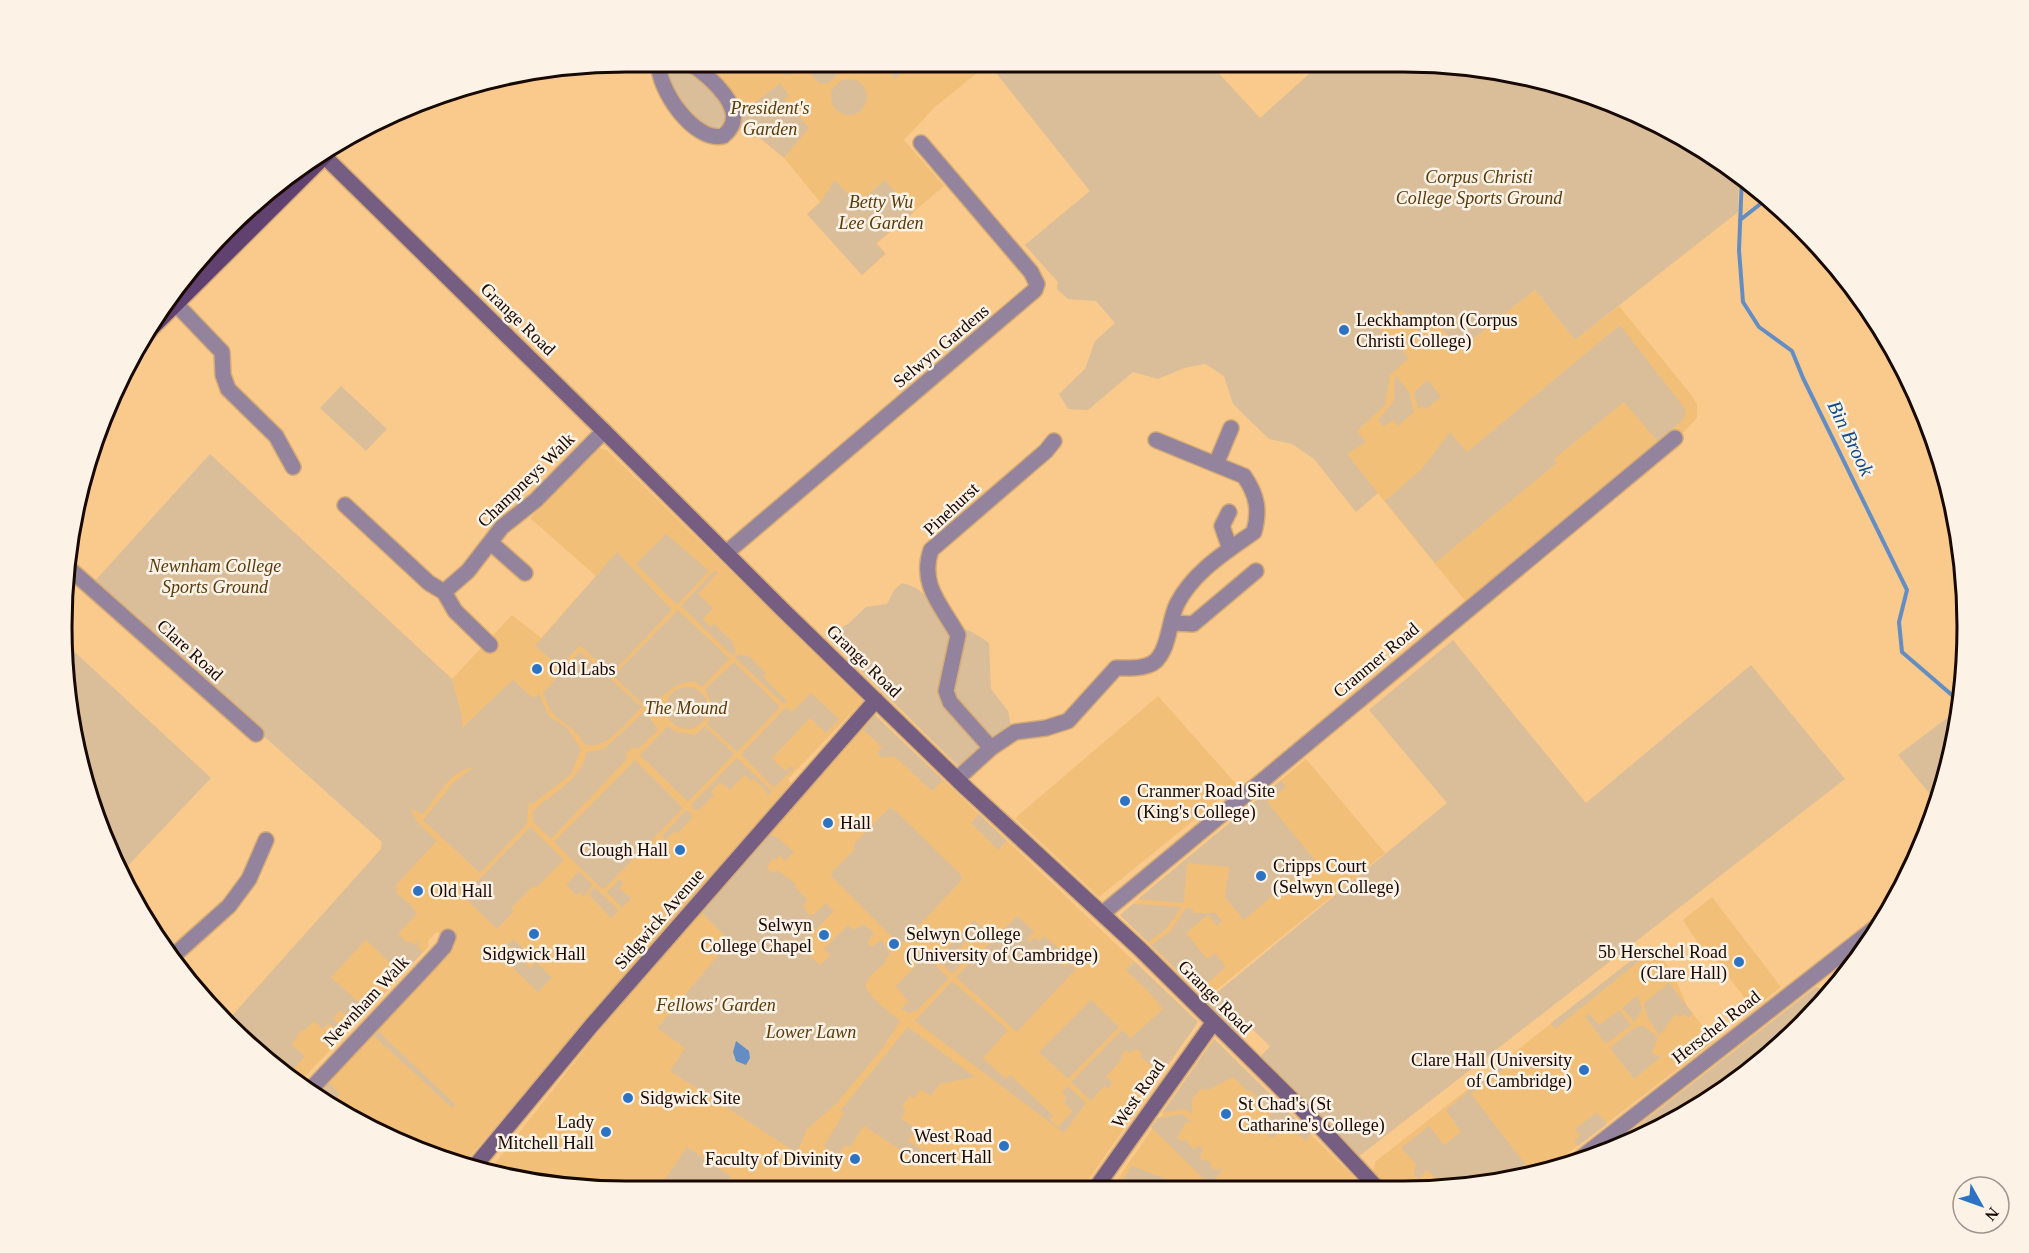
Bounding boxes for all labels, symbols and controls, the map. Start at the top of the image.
park label: President's Garden [729,98,810,139]
park label: Corpus Christi College Sports Ground [1396,167,1563,208]
park label: Betty Wu Lee Garden [838,192,923,233]
street label: Grange Road [477,279,559,359]
street label: Selwyn Gardens [889,300,993,392]
place label: Leckhampton (Corpus Christi College) [1356,310,1517,352]
marker: Leckhampton (Corpus Christi College) [1337,323,1351,337]
water label: Bin Brook [1823,397,1879,480]
street label: Champneys Walk [473,429,579,531]
street label: Pinehurst [919,478,983,540]
park label: Newnham College Sports Ground [148,556,281,597]
street label: Clare Road [153,615,227,685]
street label: Cranmer Road [1329,618,1423,702]
street label: Grange Road [823,621,905,701]
place label: Old Labs [549,659,616,679]
marker: Old Labs [530,662,544,676]
park label: The Mound [645,698,728,718]
place label: Cranmer Road Site (King's College) [1137,781,1275,823]
marker: Cranmer Road Site (King's College) [1118,794,1132,808]
place label: Hall [840,813,871,833]
marker: Hall [821,816,835,830]
place label: Clough Hall [580,840,668,860]
marker: Clough Hall [673,843,687,857]
place label: Cripps Court (Selwyn College) [1273,856,1399,898]
street label: Sidgwick Avenue [610,865,708,973]
marker: Cripps Court (Selwyn College) [1254,869,1268,883]
place label: Old Hall [430,881,493,901]
marker: Old Hall [411,884,425,898]
place label: Selwyn College Chapel [701,915,812,956]
place label: Selwyn College (University of Cambridge) [906,924,1098,966]
marker: Sidgwick Hall [527,927,541,941]
marker: Selwyn College Chapel [817,928,831,942]
marker: Selwyn College (University of Cambridge) [887,937,901,951]
place label: 5b Herschel Road (Clare Hall) [1598,942,1727,984]
place label: Sidgwick Hall [482,944,586,964]
street label: Newnham Walk [319,952,413,1050]
marker: 5b Herschel Road (Clare Hall) [1732,955,1746,969]
street label: Grange Road [1174,956,1256,1038]
street label: Herschel Road [1668,986,1764,1068]
park label: Fellows' Garden [655,995,776,1015]
park label: Lower Lawn [765,1022,856,1042]
place label: Clare Hall (University of Cambridge) [1411,1050,1572,1092]
street label: West Road [1107,1056,1169,1132]
marker: Clare Hall (University of Cambridge) [1577,1063,1591,1077]
place label: Sidgwick Site [640,1088,741,1108]
marker: Sidgwick Site [621,1091,635,1105]
place label: St Chad's (St Catharine's College) [1238,1094,1385,1136]
marker: St Chad's (St Catharine's College) [1219,1107,1233,1121]
place label: Lady Mitchell Hall [498,1112,594,1153]
marker: Lady Mitchell Hall [599,1125,613,1139]
place label: West Road Concert Hall [900,1126,992,1167]
marker: West Road Concert Hall [997,1139,1011,1153]
place label: Faculty of Divinity [705,1149,843,1169]
marker: Faculty of Divinity [848,1152,862,1166]
north arrow [1951,1175,2011,1235]
text: N [1982,1204,2002,1225]

